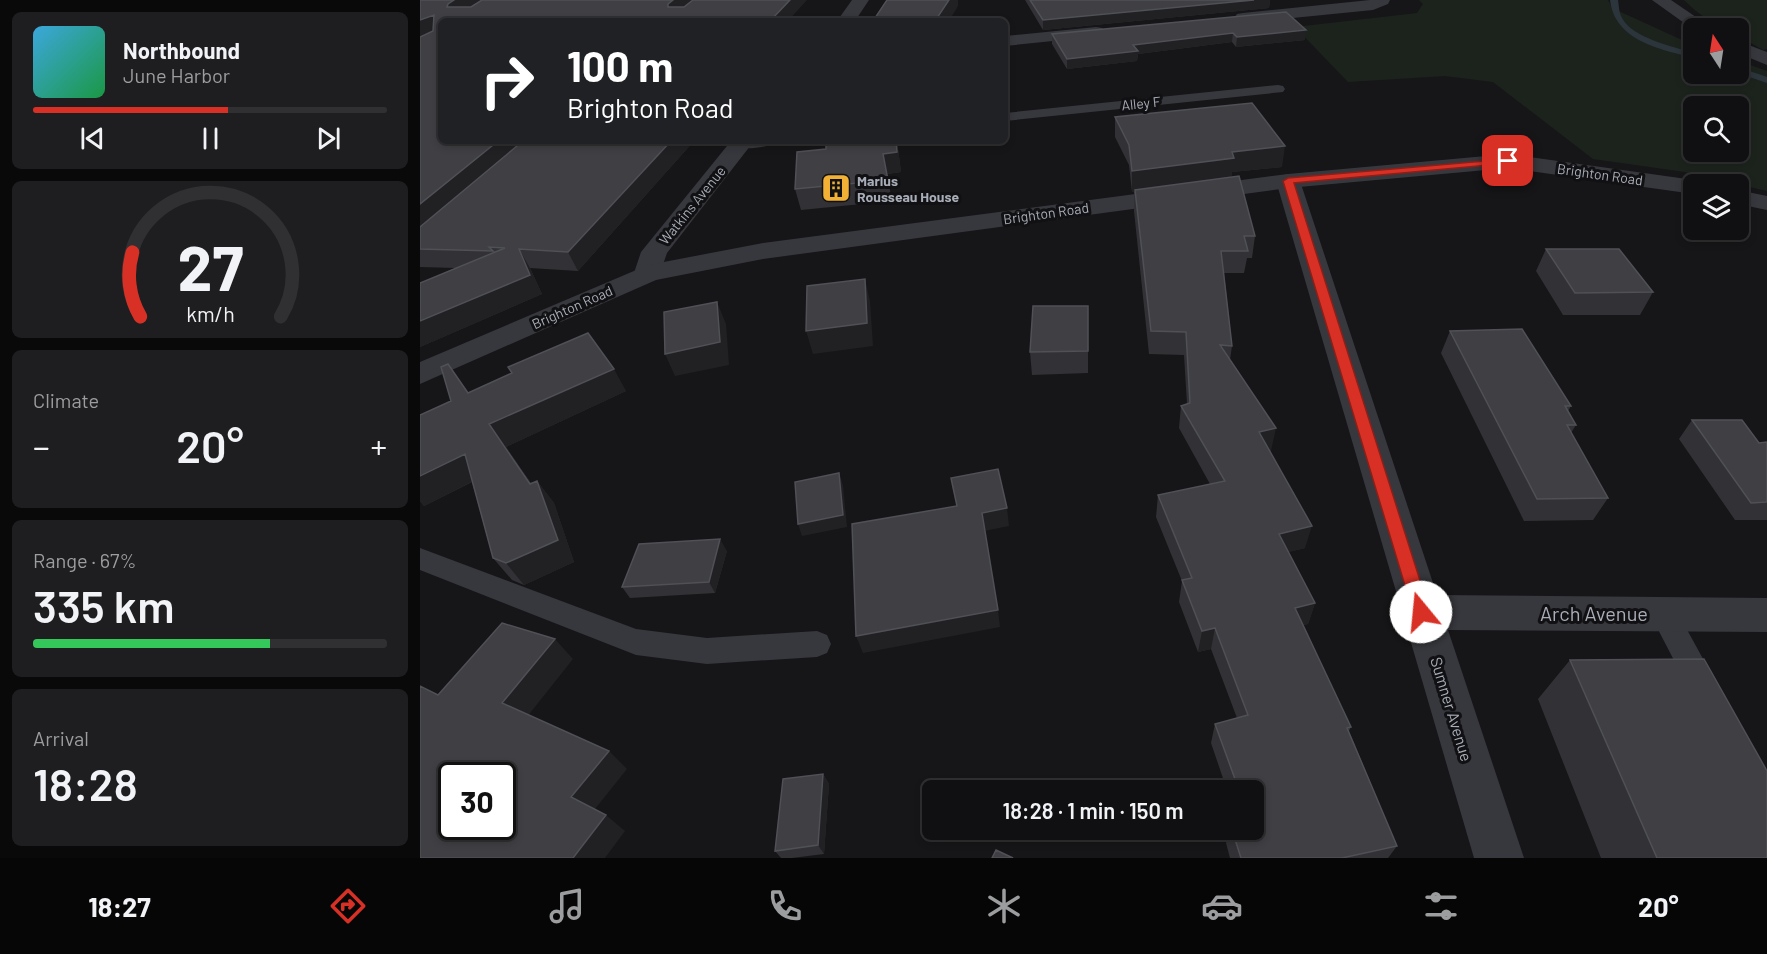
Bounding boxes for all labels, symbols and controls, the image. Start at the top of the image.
north arrow [1683,18,1749,84]
map controls [1683,18,1749,240]
text: Northbound [123,37,240,63]
text: 100 m [567,40,673,90]
icon: right [468,42,546,120]
text: June Harbor [123,63,230,87]
text: Brighton Road [567,91,733,123]
street label: Alley F [1121,92,1162,114]
button: search [1683,96,1749,162]
icon: previous [76,122,109,155]
icon: pause [194,122,227,155]
icon: next [312,122,345,155]
pin [1482,135,1533,186]
icon: arrive [1491,144,1524,177]
street label: Brighton Road [1556,160,1644,188]
street label: Watkins Avenue [655,162,729,248]
building icon: Marius Rousseau House [820,172,852,204]
place label: Marius Rousseau House [857,172,960,205]
button: layers [1683,174,1749,240]
street label: Brighton Road [1002,199,1090,227]
text: 27 [177,229,243,303]
street label: Brighton Road [529,282,615,332]
text: km/h [186,301,234,326]
text: Climate [33,388,99,412]
text: 20° [176,418,244,472]
text: − [33,426,50,466]
text: + [371,426,387,466]
text: Range · 67% [33,548,137,572]
text: 335 km [33,578,174,632]
position arrow [1389,580,1453,644]
street label: Arch Avenue [1540,601,1648,625]
street label: Sumner Avenue [1427,655,1477,763]
text: Arrival [33,726,89,750]
text: 18:28 [33,756,138,810]
speed limit sign: 30 [438,762,516,840]
text: 18:28 · 1 min · 150 m [1002,797,1184,823]
icon: directions [327,885,369,927]
icon: music [546,885,588,927]
icon: phone [764,885,806,927]
icon: climate [983,885,1025,927]
icon: car [1201,885,1243,927]
icon: filters [1420,885,1462,927]
text: 18:27 [88,890,151,922]
text: 20° [1638,890,1679,922]

